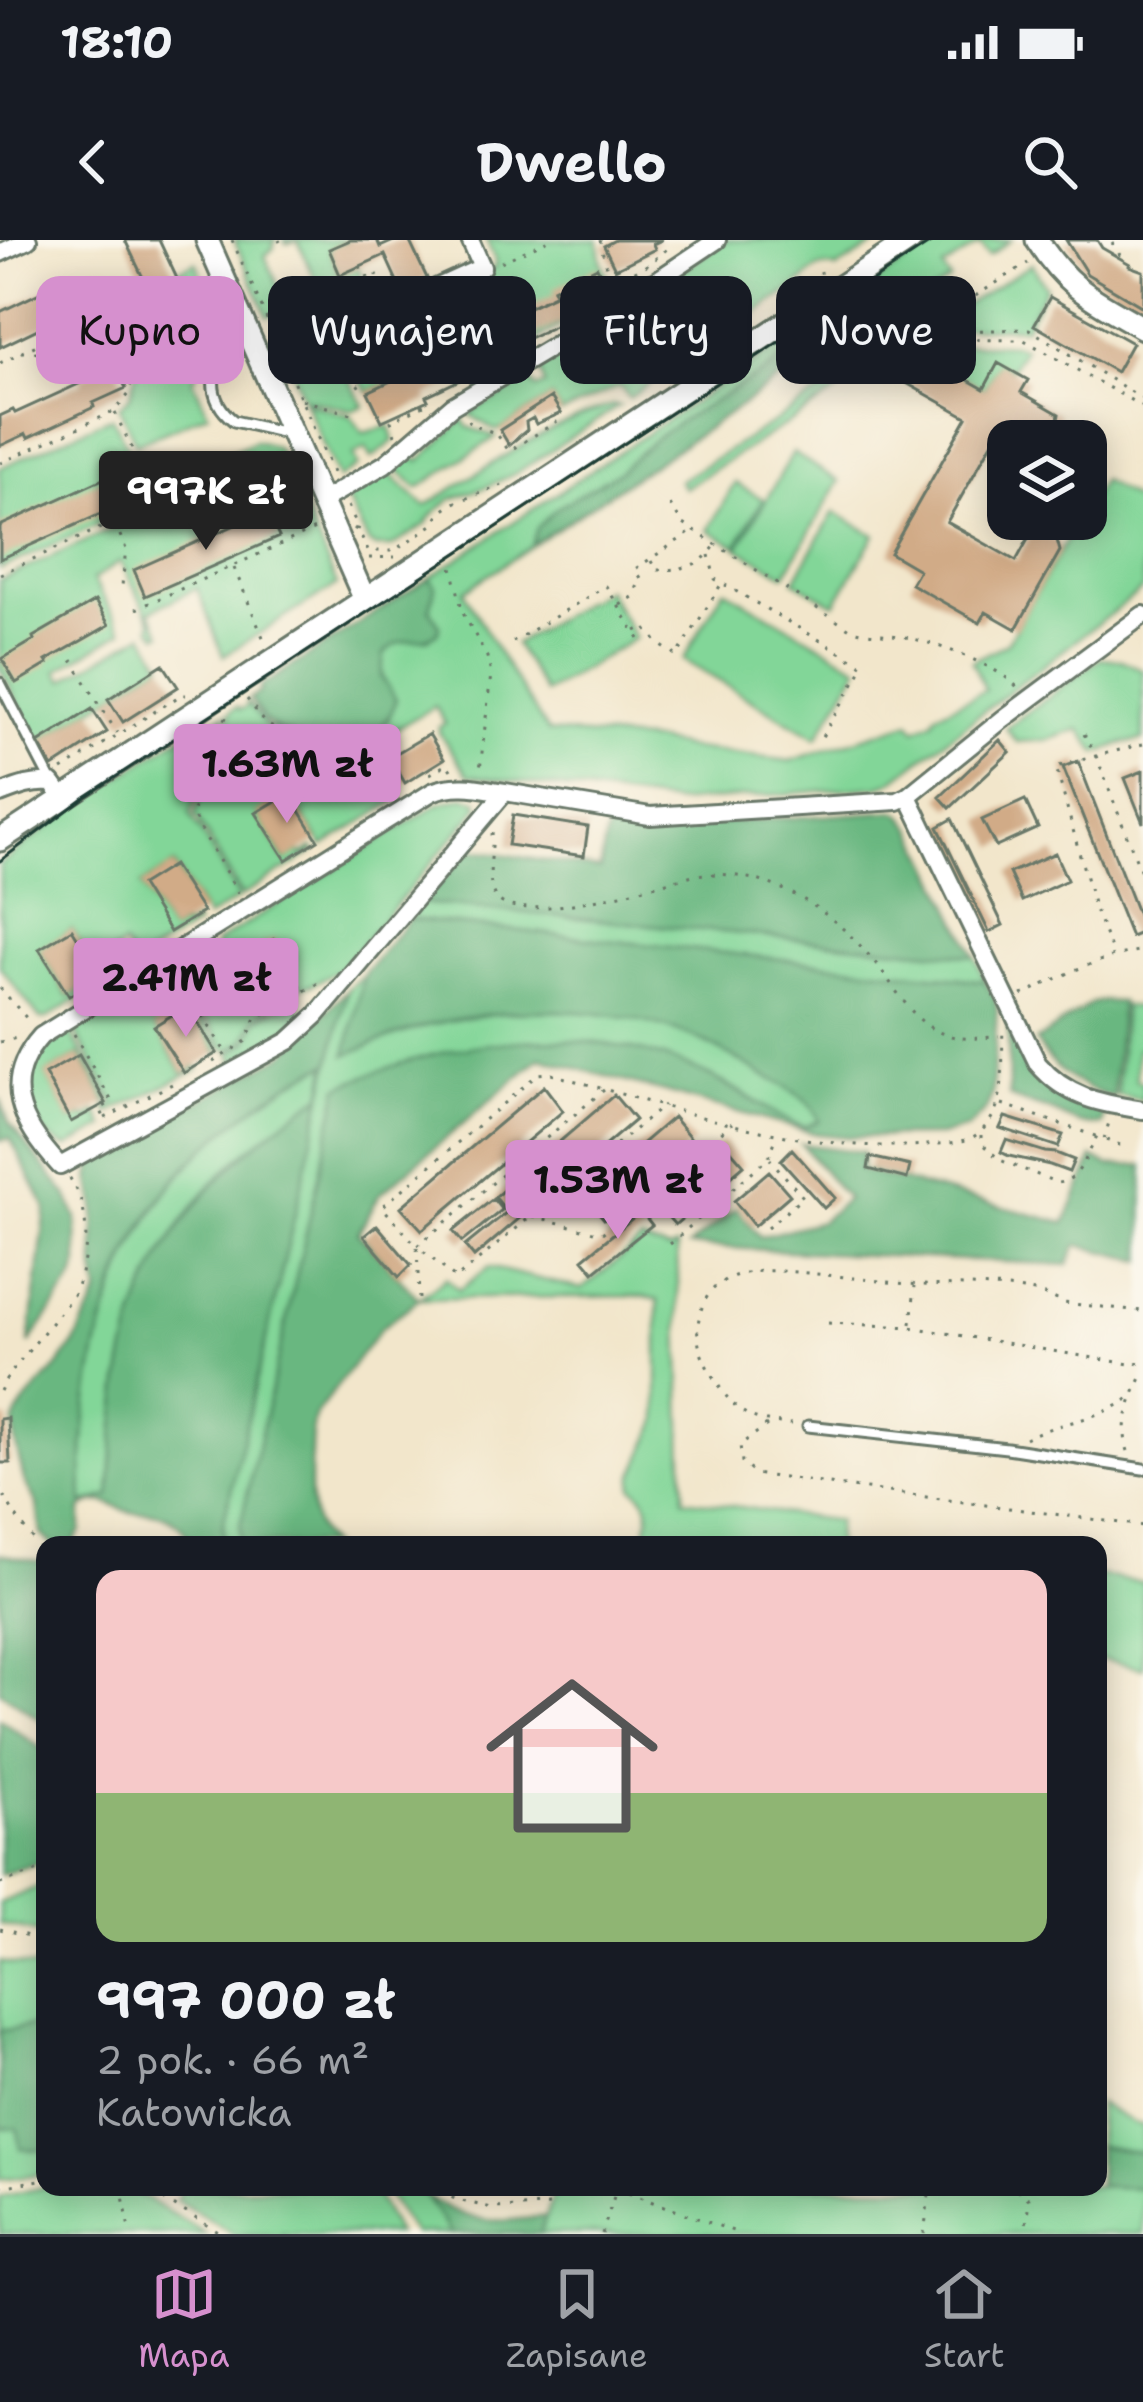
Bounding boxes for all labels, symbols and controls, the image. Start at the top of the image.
text: 18:10 [60,12,173,72]
text: Dwello [476,126,667,198]
icon: back [60,129,126,195]
icon: search [1017,129,1083,195]
chip: Kupno [36,276,244,384]
chip: Wynajem [268,276,536,384]
chip: Filtry [560,276,752,384]
chip: Nowe [776,276,976,384]
map controls [987,420,1107,540]
button: layers [987,420,1107,540]
pin: 997K zł [95,451,317,553]
text: 997K zł [126,464,286,516]
pin: 1.63M zł [163,724,411,826]
text: 1.63M zł [201,737,373,789]
pin: 2.41M zł [62,938,310,1040]
text: 2.41M zł [100,951,272,1003]
pin: 1.53M zł [494,1140,742,1242]
text: 1.53M zł [532,1153,704,1205]
icon: home [464,1648,680,1864]
text: 997 000 zł [96,1966,395,2034]
text: 2 pok. · 66 m² [96,2034,369,2086]
text: Katowicka [96,2086,291,2138]
tab: Mapa [138,2261,229,2378]
tab: Zapisane [506,2261,648,2378]
tab: Start [924,2261,1005,2378]

